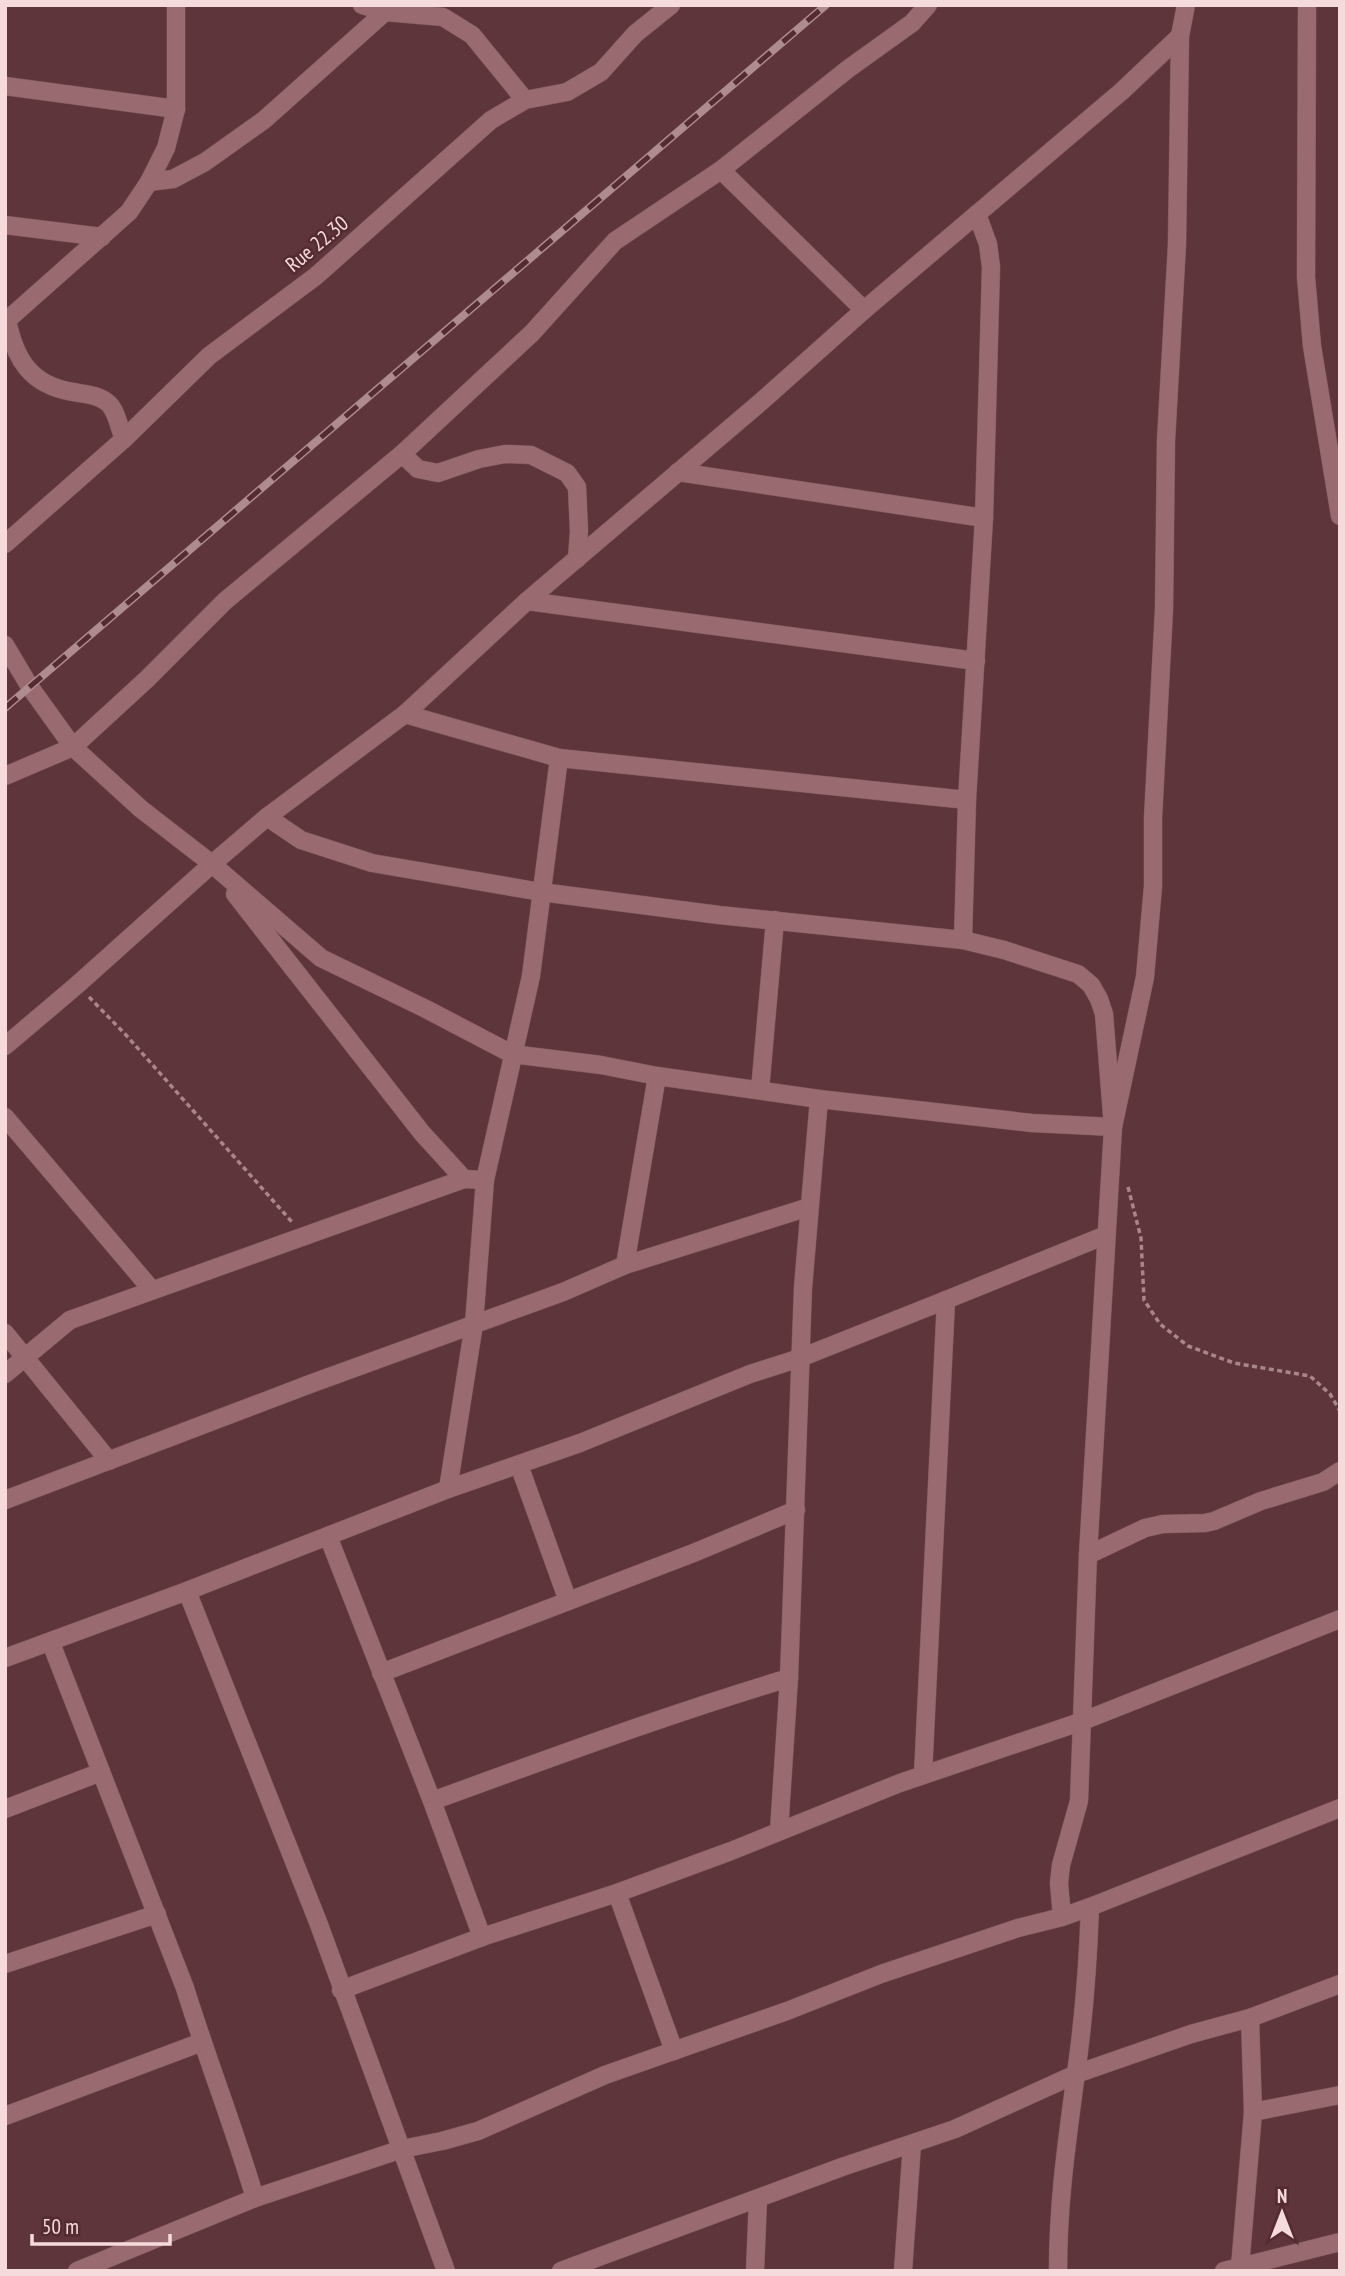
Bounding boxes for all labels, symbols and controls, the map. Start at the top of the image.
street label: Rue 22.30 [280,210,354,278]
north arrow [1247,2178,1317,2248]
text: N [1277,2184,1287,2208]
scale bar [32,2202,170,2246]
text: 50 m [42,2213,79,2240]

